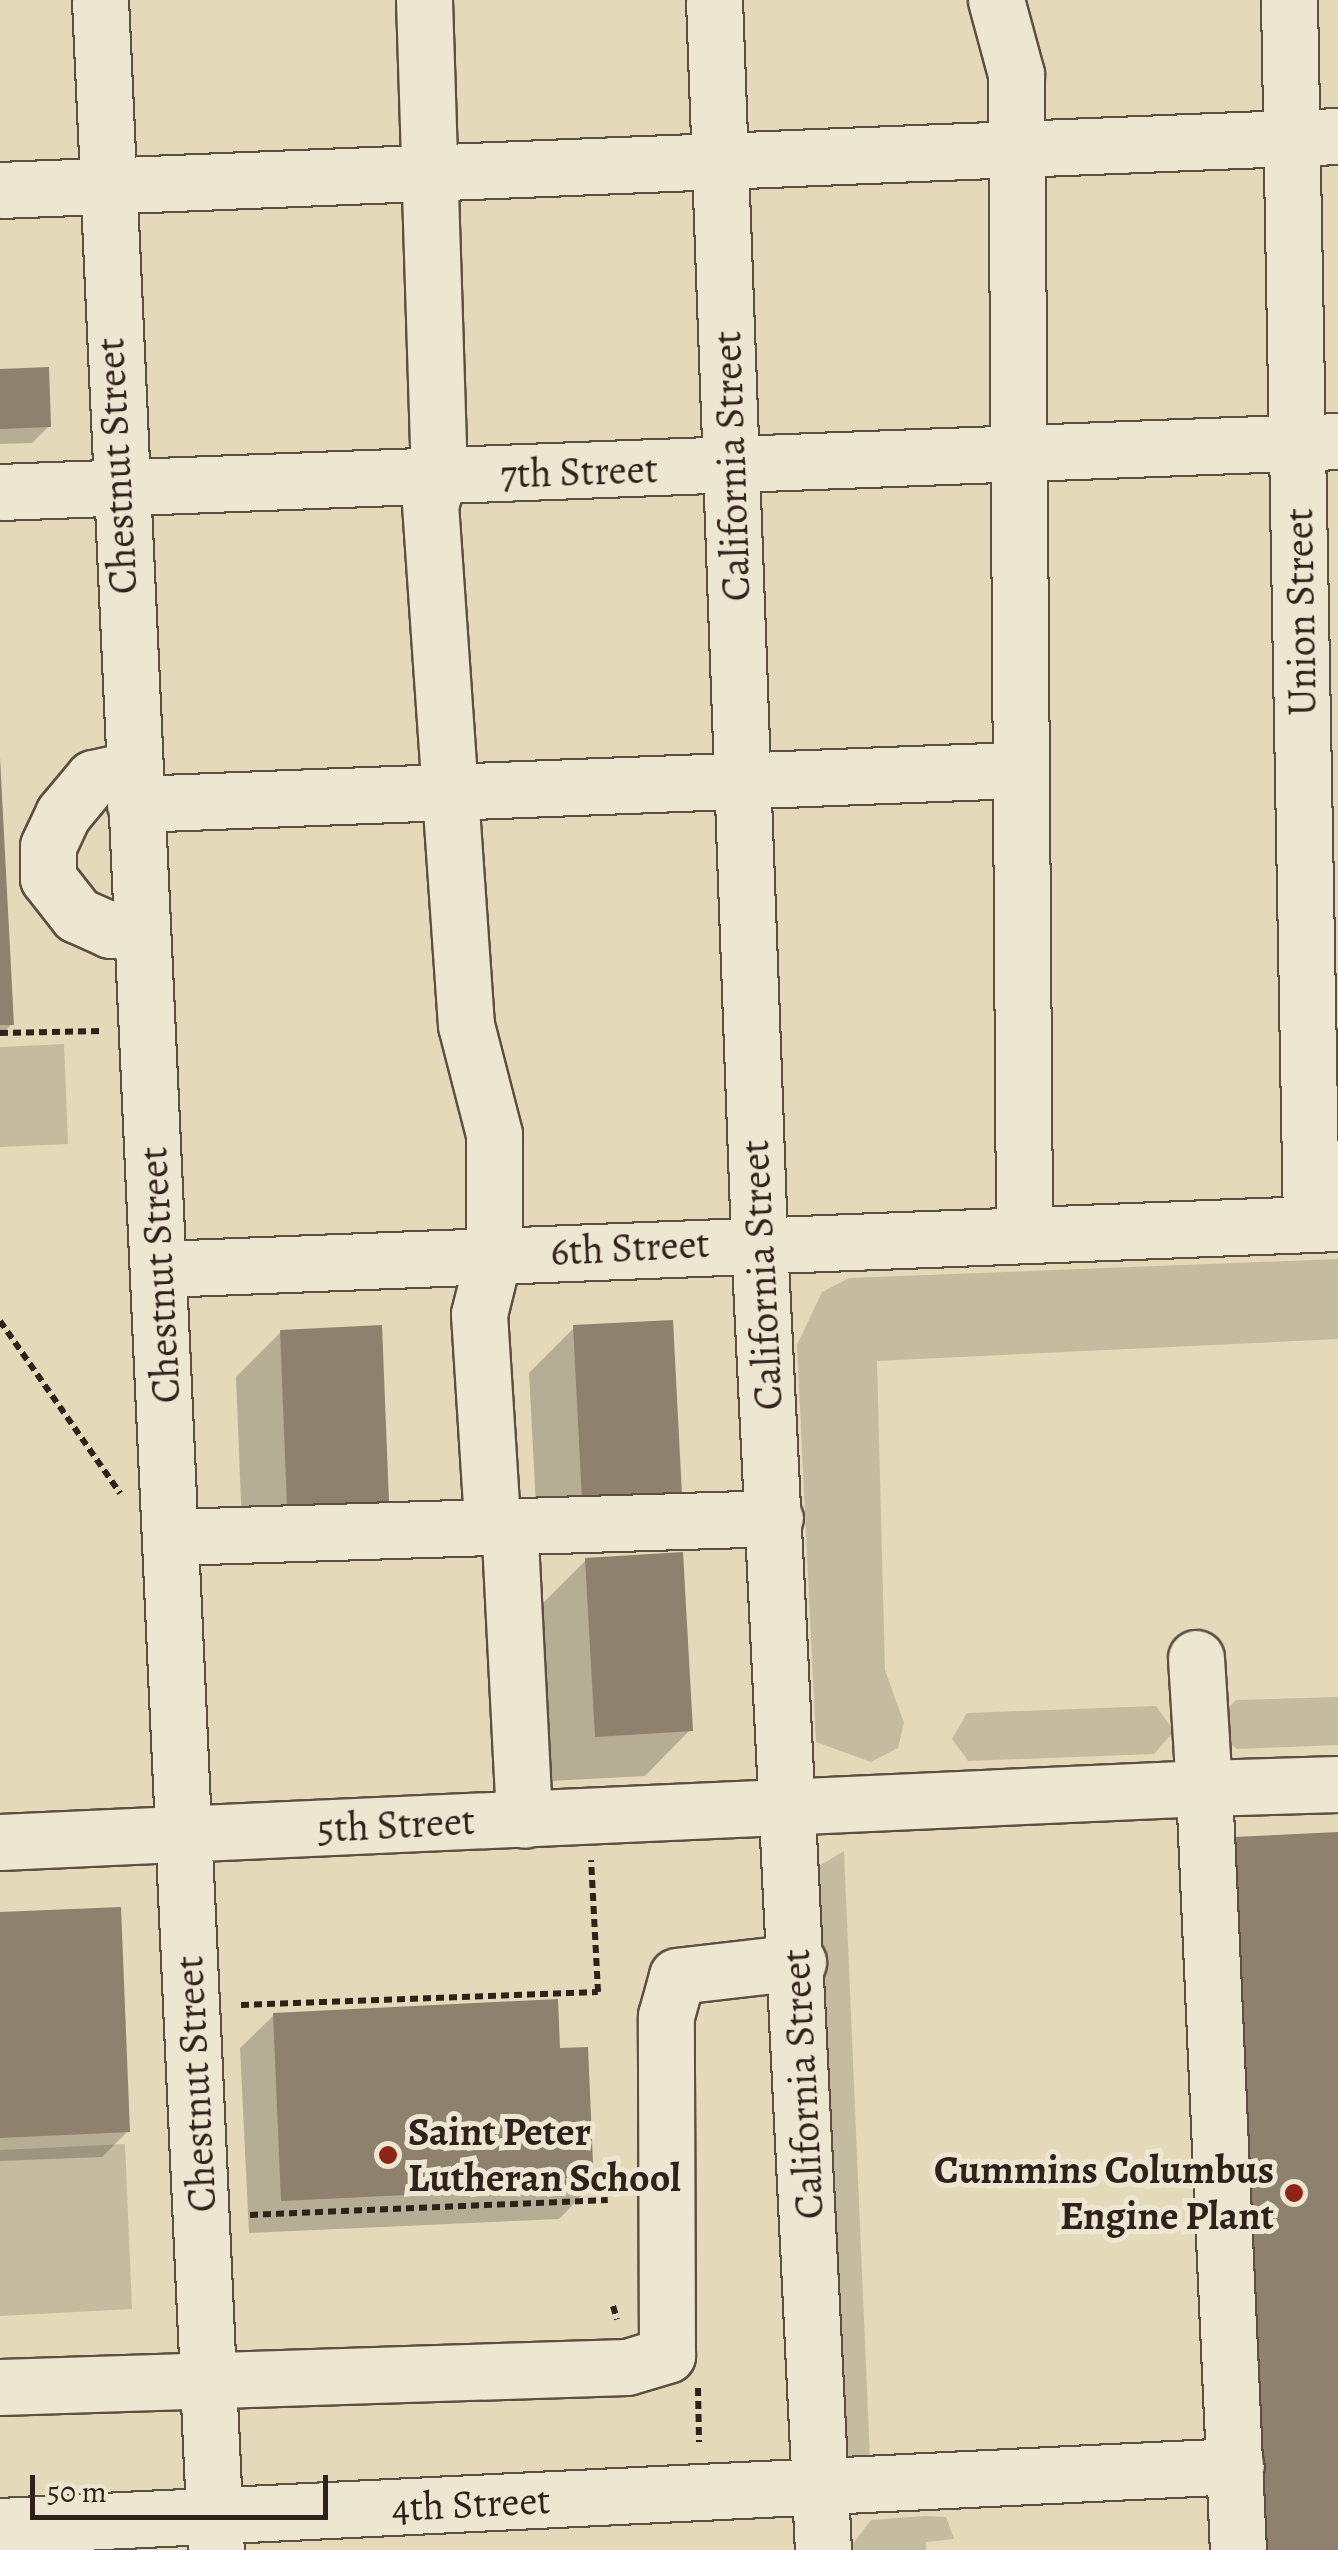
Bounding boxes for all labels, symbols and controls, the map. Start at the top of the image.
street label: California Street [703,330,761,602]
street label: Chestnut Street [86,337,148,595]
street label: 7th Street [499,445,659,499]
street label: Union Street [1275,508,1327,716]
street label: California Street [731,1139,793,1411]
street label: Chestnut Street [129,1146,191,1404]
street label: 6th Street [549,1220,711,1276]
street label: 5th Street [316,1797,476,1853]
street label: California Street [772,1948,834,2220]
street label: Chestnut Street [165,1955,227,2213]
place label: Saint Peter Lutheran School [408,2108,681,2202]
marker: Saint Peter Lutheran School [377,2144,399,2166]
place label: Cummins Columbus Engine Plant [934,2146,1274,2240]
marker: Cummins Columbus Engine Plant [1283,2182,1305,2204]
scale bar [35,2455,332,2517]
text: 50 m [47,2472,107,2512]
street label: 4th Street [390,2476,552,2532]

